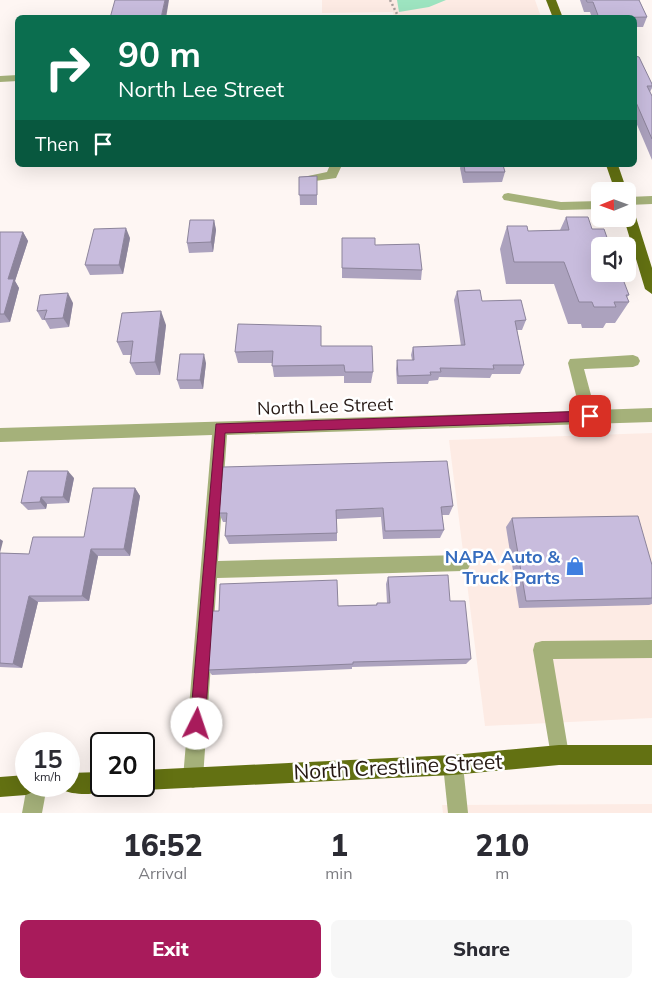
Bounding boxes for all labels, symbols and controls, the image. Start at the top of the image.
text: 90 m [118,32,201,76]
icon: right [35,35,100,100]
text: North Lee Street [118,75,284,103]
icon: arrive [89,130,117,158]
text: Then [35,132,79,156]
north arrow [591,182,636,228]
map controls [591,182,636,282]
button: sound [591,237,636,282]
street label: North Lee Street [257,392,393,420]
pin [569,395,611,437]
icon: arrive [576,402,604,430]
place label: NAPA Auto & Truck Parts [445,545,561,589]
shop icon: NAPA Auto & Truck Parts [564,555,586,577]
position arrow [170,697,222,749]
speed limit sign: 20 [90,732,155,797]
text: 15 [32,743,63,774]
street label: North Crestline Street [293,748,503,784]
text: km/h [34,769,61,784]
text: 16:52 [123,826,203,864]
text: 1 [330,826,348,864]
text: 210 [475,826,529,864]
text: Arrival [138,863,187,883]
text: min [325,863,353,883]
text: m [495,863,509,883]
button: Exit [20,920,321,978]
button: Share [331,920,632,978]

